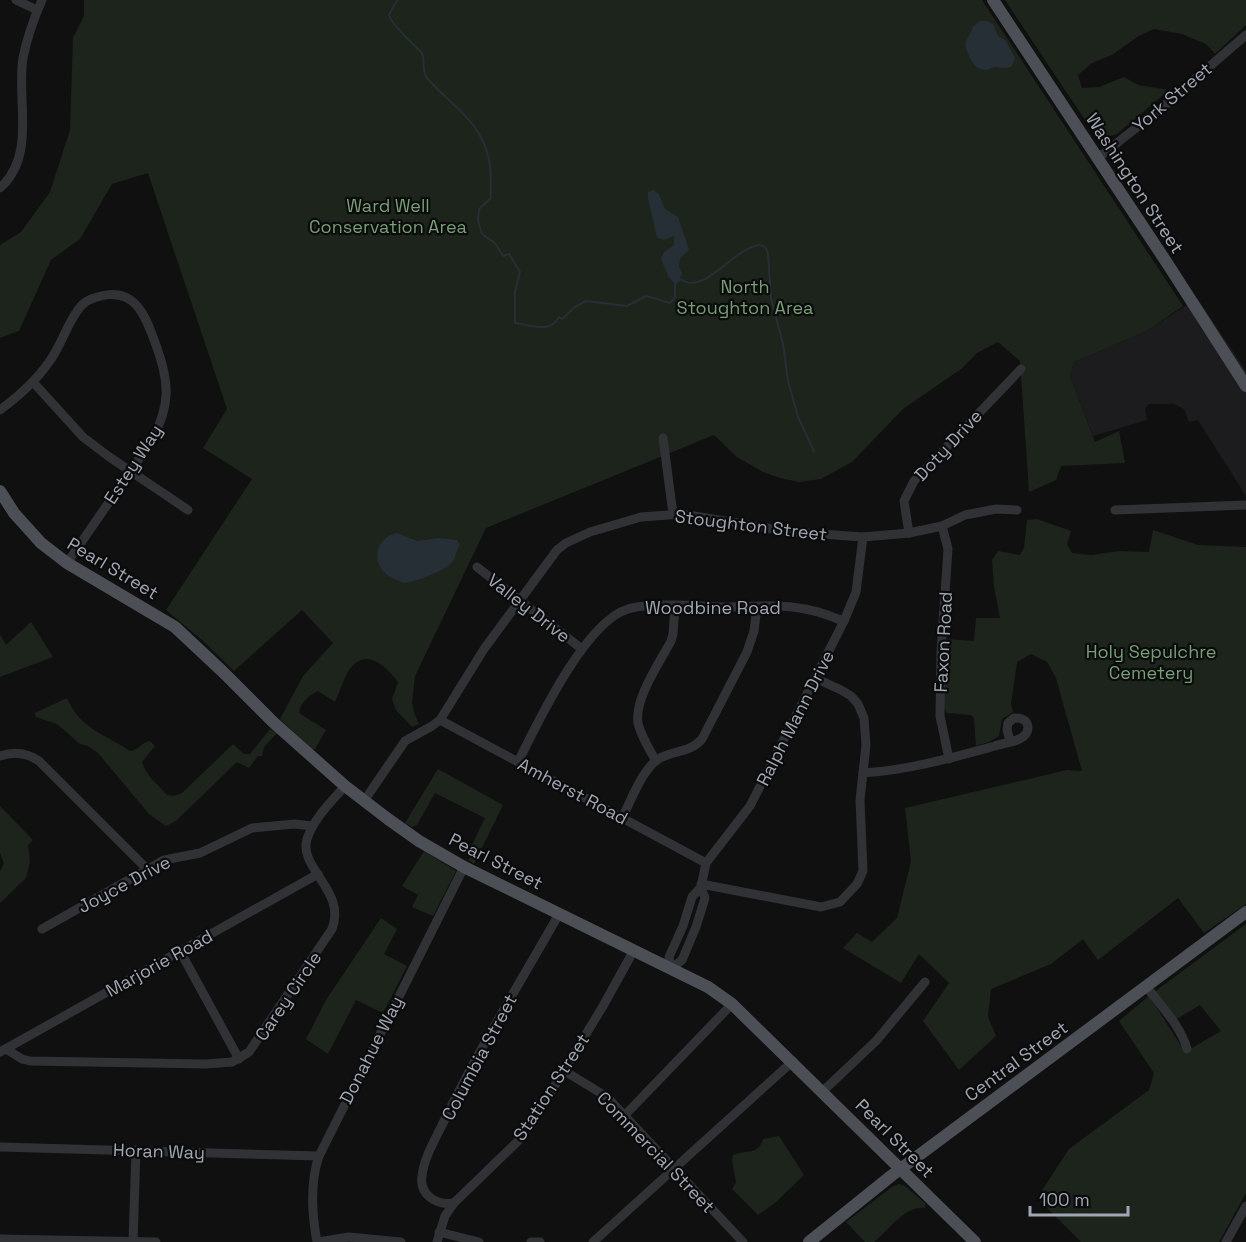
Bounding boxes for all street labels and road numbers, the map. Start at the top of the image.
street label: York Street [1128,57,1216,137]
street label: Washington Street [1081,108,1189,258]
street label: Doty Drive [909,404,987,486]
street label: Estey Way [99,420,167,508]
street label: Stoughton Street [674,504,828,546]
street label: Pearl Street [63,532,163,604]
street label: Valley Drive [483,568,575,648]
street label: Faxon Road [929,591,957,693]
street label: Woodbine Road [645,596,781,619]
street label: Ralph Mann Drive [751,646,839,790]
street label: Amherst Road [514,752,632,830]
street label: Pearl Street [445,828,547,894]
street label: Joyce Drive [74,850,174,918]
street label: Marjorie Road [101,924,217,1002]
street label: Carey Circle [250,947,326,1045]
street label: Columbia Street [436,990,522,1124]
street label: Donahue Way [334,992,408,1108]
street label: Central Street [960,1016,1072,1106]
street label: Station Street [508,1029,594,1145]
street label: Commercial Street [592,1086,720,1218]
street label: Pearl Street [851,1094,939,1182]
street label: Horan Way [113,1138,205,1164]

